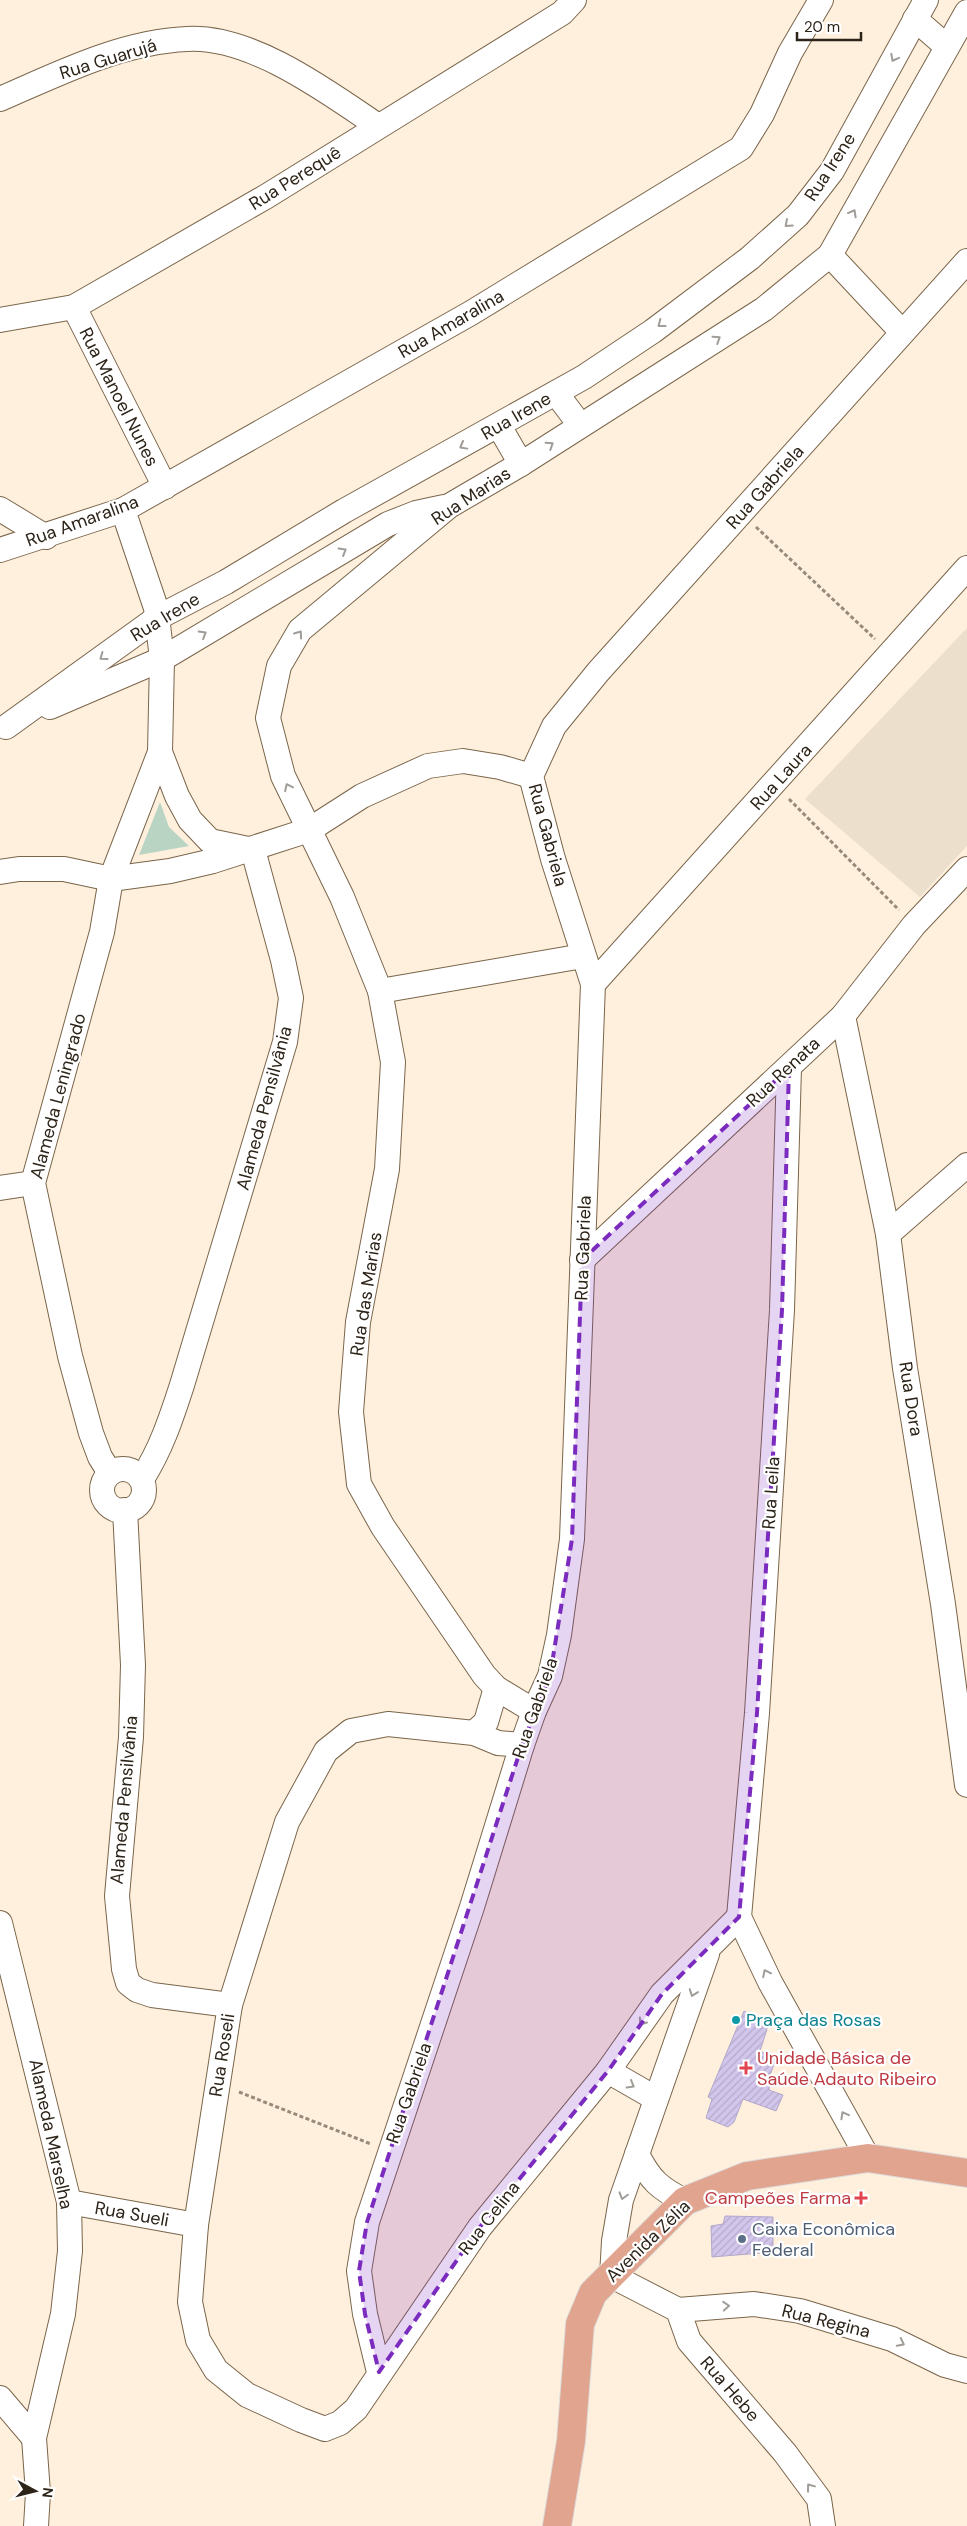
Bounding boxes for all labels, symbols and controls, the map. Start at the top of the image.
scale bar [797,10,861,42]
text: 20 m [804,17,840,37]
street label: Rua Guarujá [56,33,160,85]
one-way arrow [890,52,900,61]
street label: Rua Irene [799,128,861,206]
street label: Rua Perequê [245,140,345,216]
one-way arrow [847,209,857,218]
one-way arrow [785,218,794,227]
street label: Rua Amaralina [394,284,508,364]
one-way arrow [658,319,667,327]
street label: Rua Manoel Nunes [74,323,164,471]
one-way arrow [712,336,721,346]
street label: Rua Irene [477,386,555,446]
one-way arrow [459,440,468,450]
street label: Rua Gabriela [721,440,809,534]
one-way arrow [545,441,554,451]
street label: Rua Marias [427,461,515,531]
street label: Rua Amaralina [22,489,142,553]
one-way arrow [338,547,347,557]
street label: Rua Irene [126,587,204,647]
one-way arrow [198,630,207,640]
one-way arrow [293,630,302,640]
one-way arrow [100,650,109,660]
street label: Rua Laura [745,739,817,815]
street label: Rua Gabriela [523,781,573,889]
one-way arrow [284,783,294,792]
street label: Alameda Leningrado [24,1010,92,1182]
street label: Alameda Pensilvânia [231,1023,297,1193]
street label: Rua Renata [741,1032,825,1112]
street label: Rua Gabriela [569,1195,597,1301]
street label: Rua das Marias [344,1230,388,1358]
street label: Rua Dora [893,1360,929,1438]
street label: Rua Leila [756,1456,786,1530]
street label: Rua Gabriela [507,1654,563,1762]
street label: Alameda Pensilvânia [105,1715,143,1885]
one-way arrow [762,1969,772,1978]
one-way arrow [689,1988,699,1997]
place label: Praça das Rosas [746,2008,881,2032]
street label: Rua Roseli [204,2012,240,2098]
marker: Praça das Rosas [730,2014,742,2026]
one-way arrow [639,2016,648,2026]
street label: Rua Gabriela [381,2039,437,2147]
place label: Unidade Básica de Saúde Adauto Ribeiro [757,2046,937,2091]
street label: Alameda Marselha [23,2057,79,2211]
marker: Unidade Básica de Saúde Adauto Ribeiro [739,2061,753,2075]
one-way arrow [626,2078,635,2088]
one-way arrow [840,2112,850,2121]
street label: Rua Celina [453,2176,525,2260]
place label: Campeões Farma [705,2186,851,2210]
one-way arrow [618,2192,628,2200]
marker: Campeões Farma [855,2192,867,2204]
street label: Avenida Zélia [600,2195,696,2287]
street label: Rua Sueli [93,2196,171,2232]
place label: Caixa Econômica Federal [752,2217,895,2262]
marker: Caixa Econômica Federal [736,2233,748,2245]
street label: Rua Regina [779,2298,873,2344]
one-way arrow [722,2301,730,2312]
one-way arrow [895,2337,904,2347]
street label: Rua Hebe [695,2351,765,2427]
north arrow [10,2466,60,2516]
one-way arrow [808,2484,816,2493]
text: N [38,2486,57,2499]

